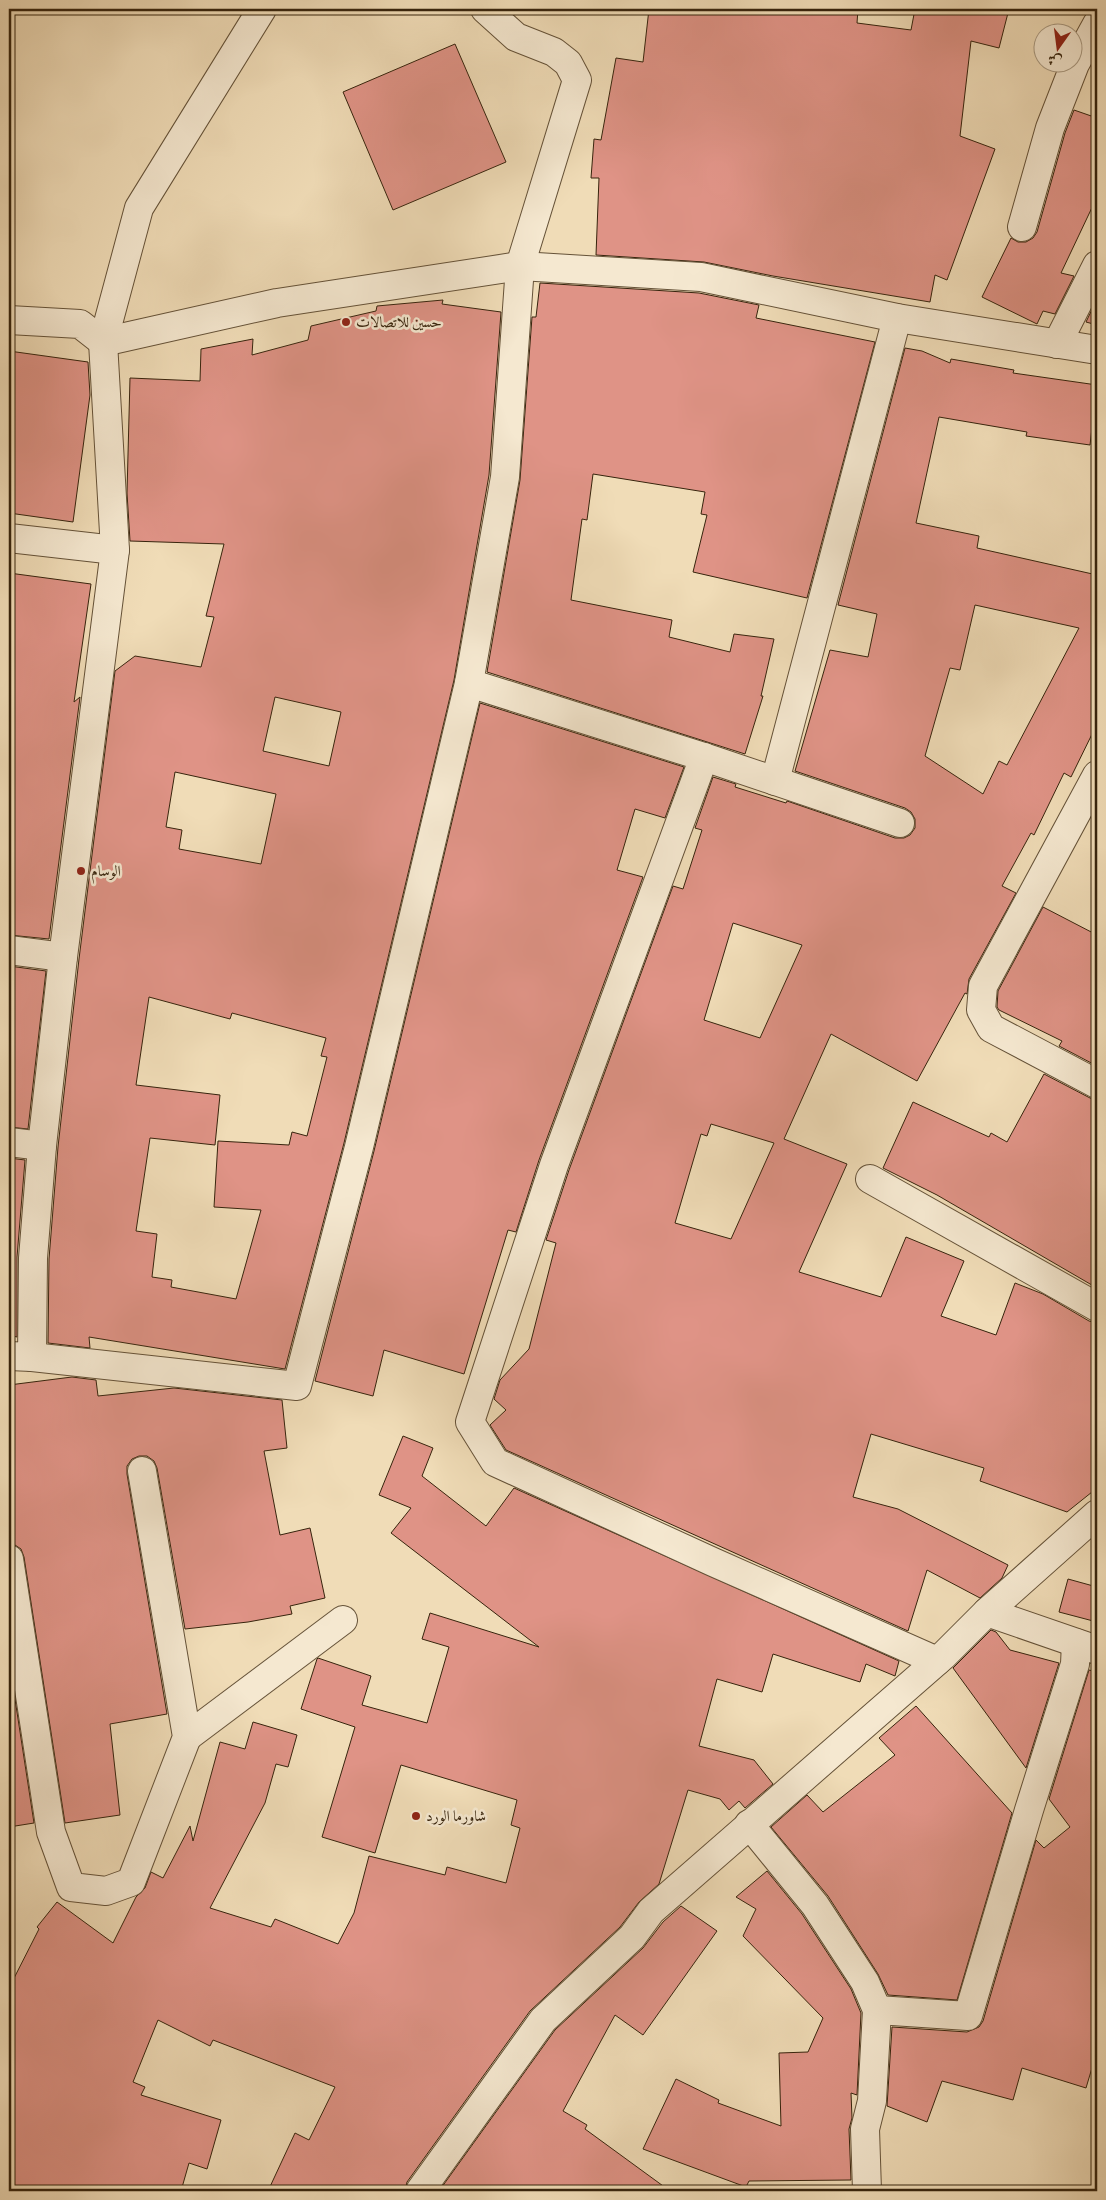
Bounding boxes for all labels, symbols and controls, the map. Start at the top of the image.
north arrow [1034,22,1084,72]
text: ش [1046,49,1064,70]
place label: حسين للاتصالات [356,313,442,332]
marker: حسين للاتصالات [340,316,352,328]
place label: الوسام [91,862,121,884]
marker: الوسام [75,865,87,877]
place label: شاورما الورد [426,1807,486,1826]
marker: شاورما الورد [410,1810,422,1822]

